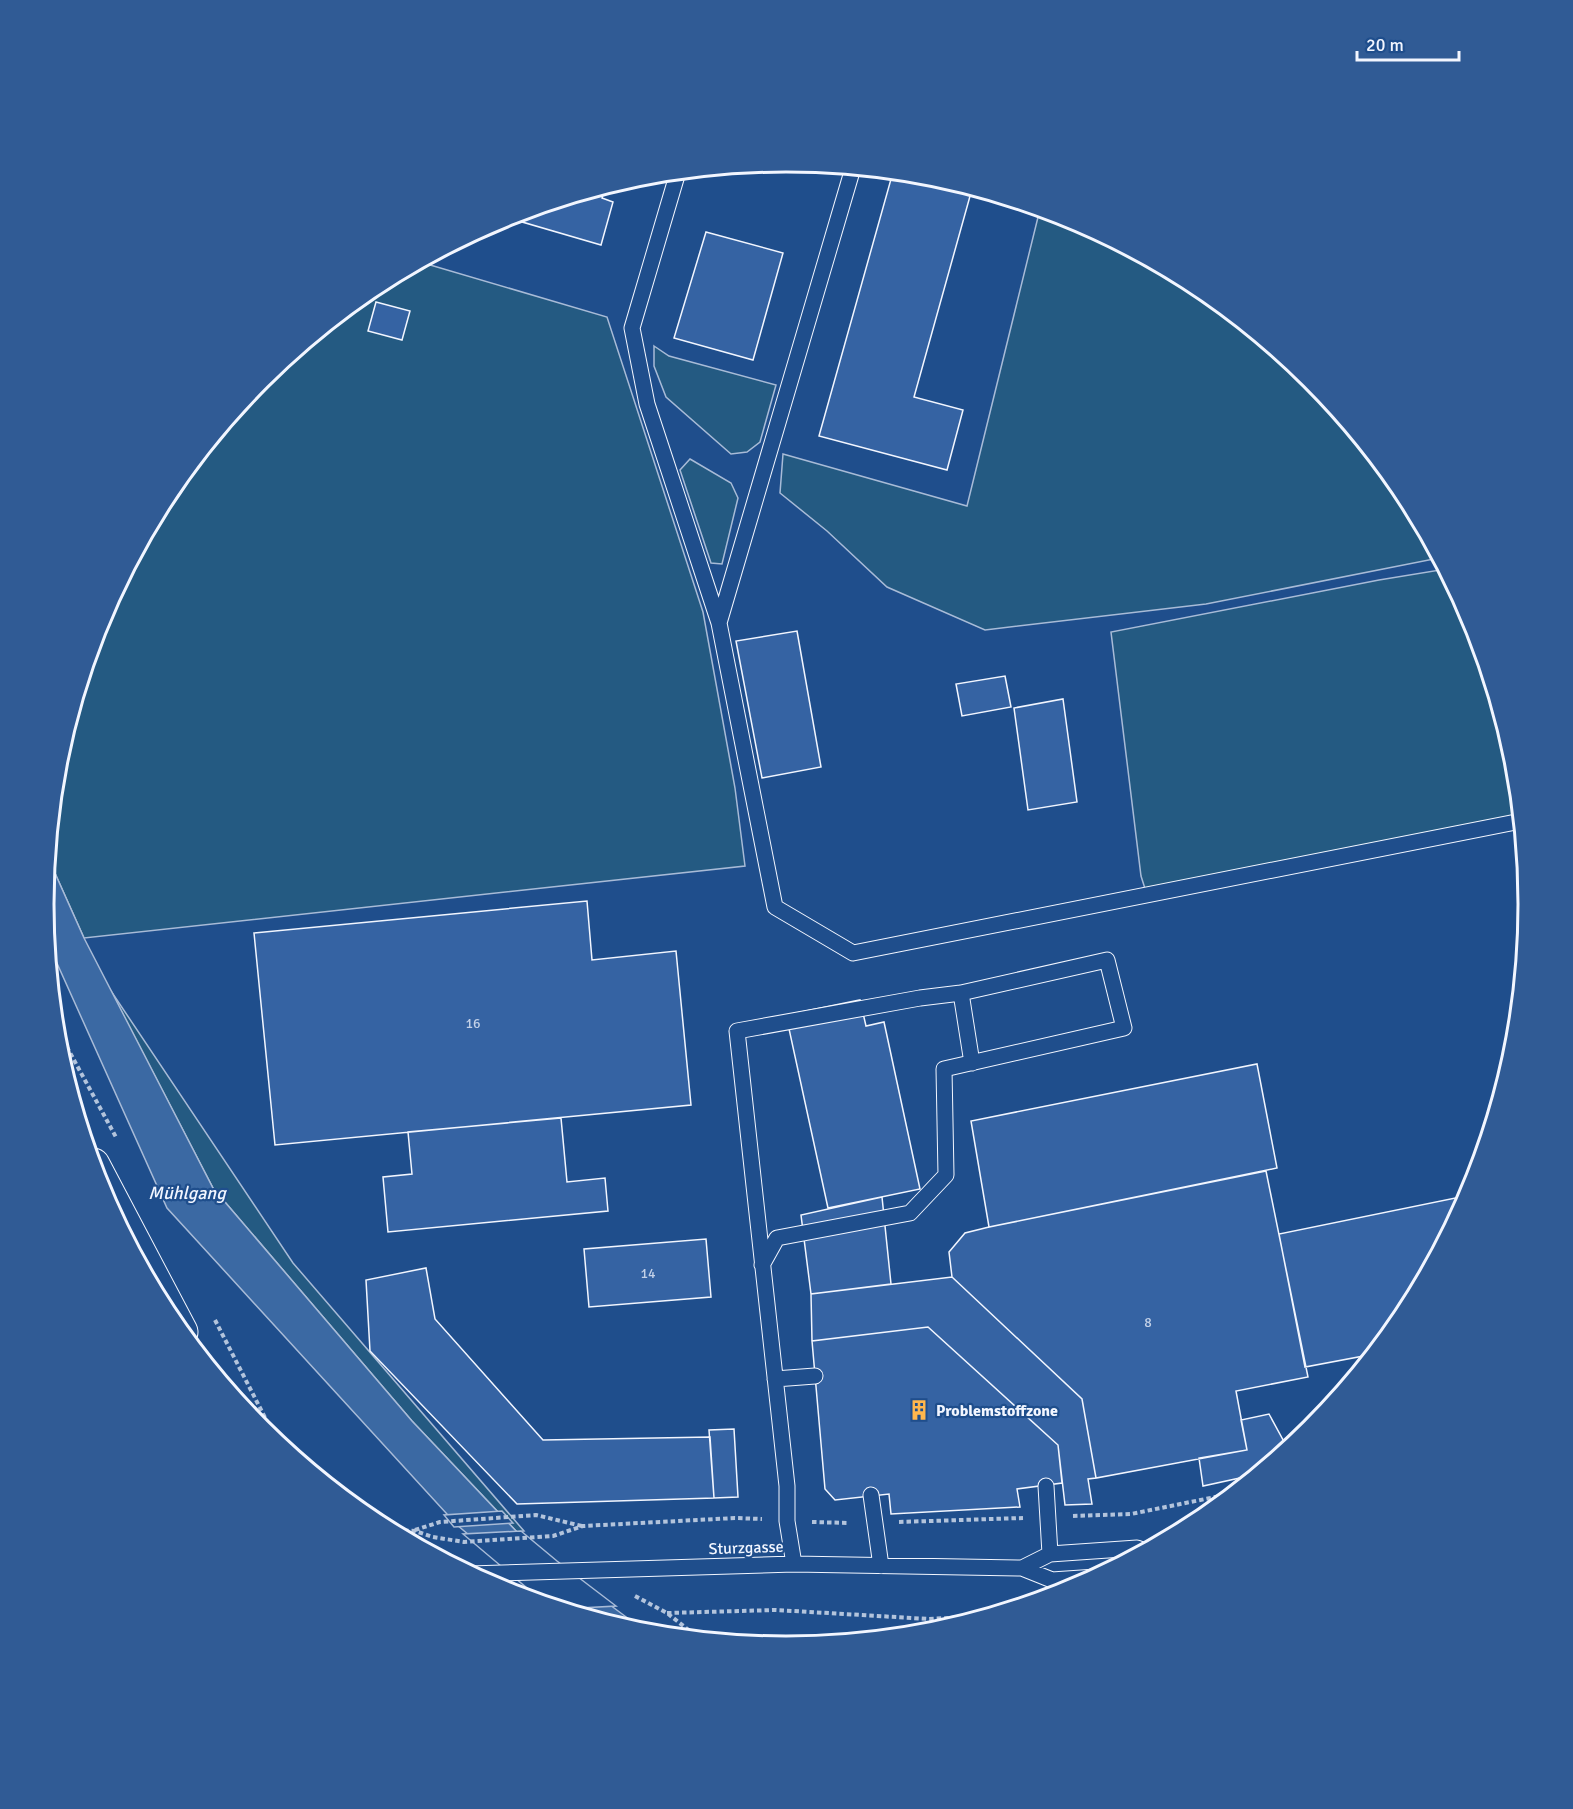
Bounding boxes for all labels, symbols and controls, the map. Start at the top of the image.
scale bar [1357,24,1459,62]
text: 20 m [1366,34,1404,56]
house number: 16 [465,1015,481,1032]
water label: Mühlgang [148,1182,227,1204]
house number: 14 [640,1265,656,1282]
house number: 8 [1144,1314,1152,1331]
building icon: Problemstoffzone [907,1398,931,1422]
place label: Problemstoffzone [936,1401,1058,1421]
street label: Sturzgasse [708,1537,784,1559]

